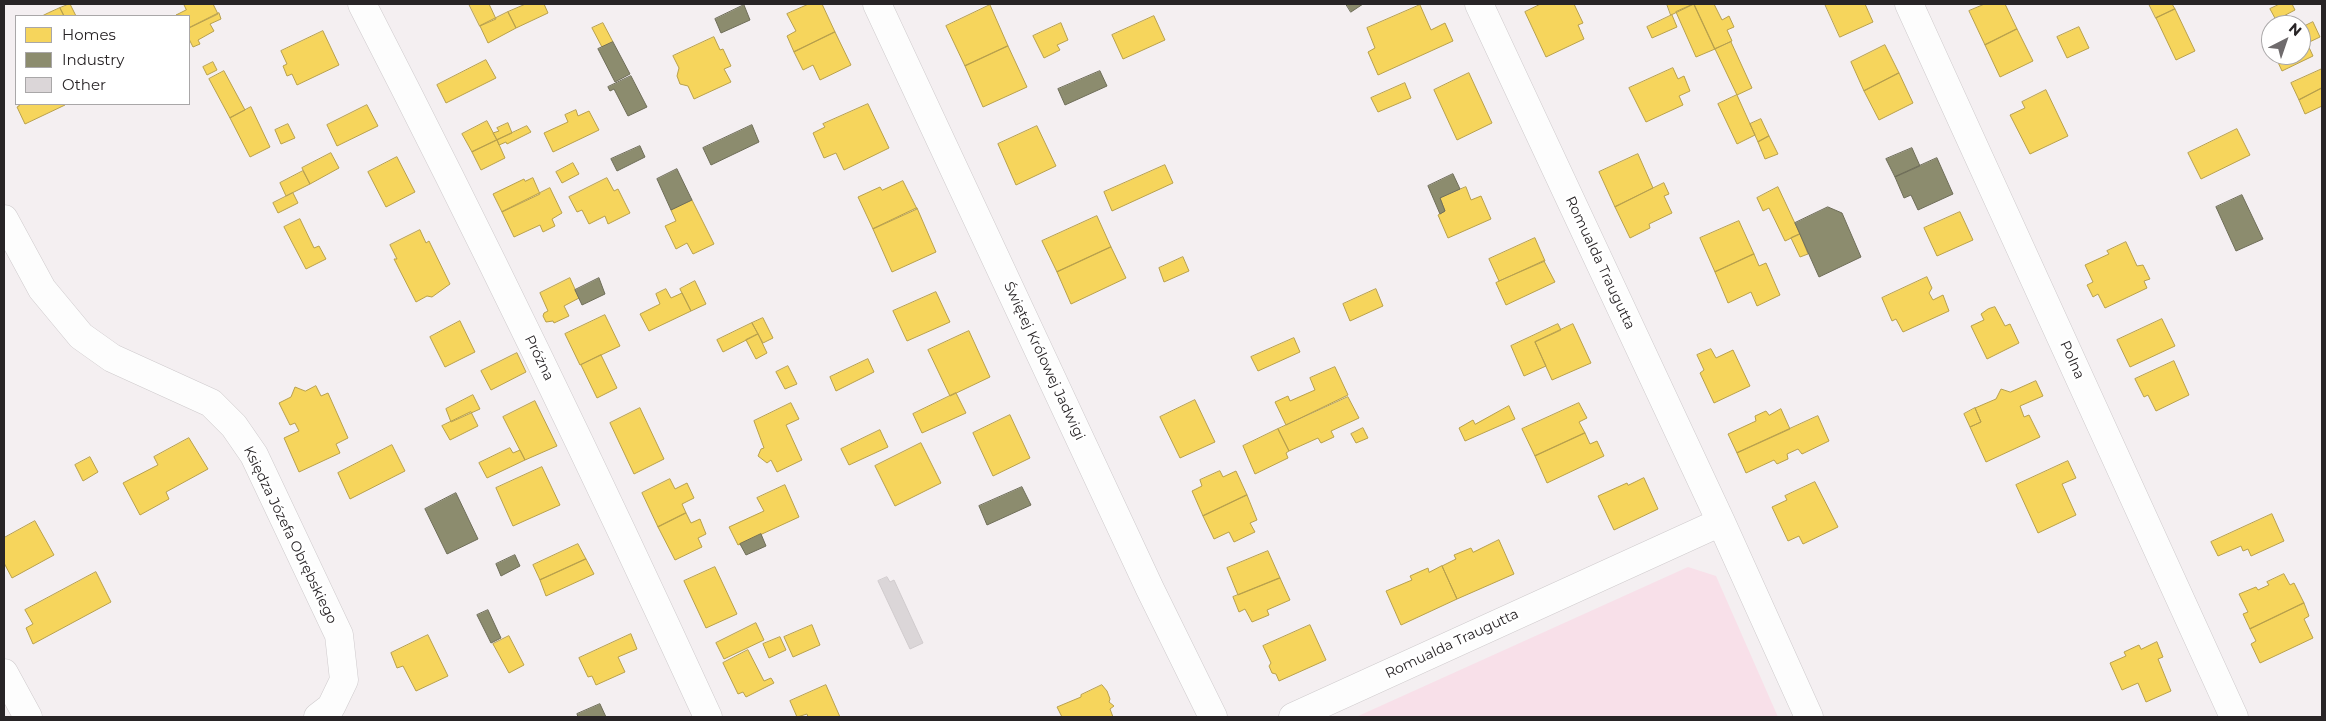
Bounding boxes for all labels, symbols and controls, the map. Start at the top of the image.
legend [15,15,190,105]
north arrow [2261,15,2311,65]
text: N [2285,19,2305,40]
text: Homes [62,25,116,44]
text: Industry [62,50,124,69]
text: Other [62,75,106,94]
street label: Romualda Traugutta [1562,194,1638,332]
street label: Świętej Królowej Jadwigi [1000,279,1088,443]
street label: Próżna [521,332,557,384]
street label: Polna [2056,338,2088,382]
street label: Księdza Józefa Obrębskiego [240,443,340,627]
street label: Romualda Traugutta [1383,606,1521,682]

